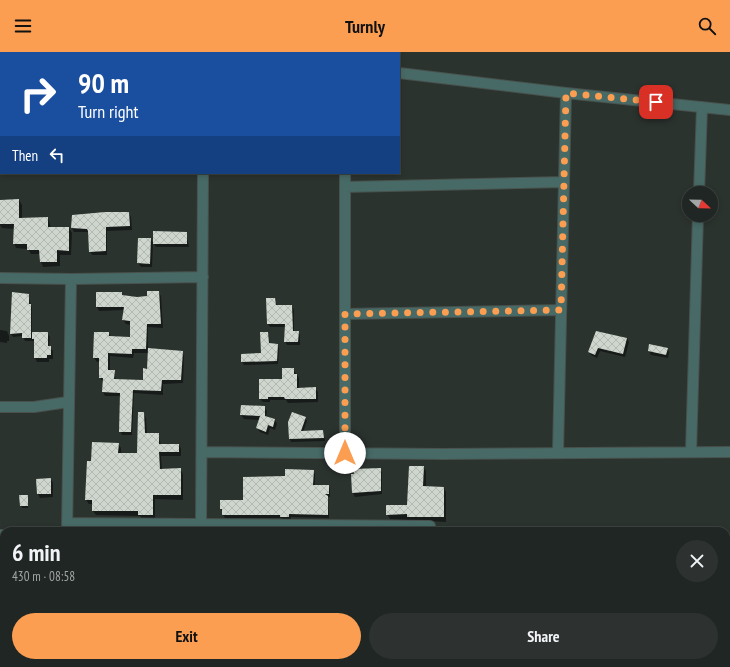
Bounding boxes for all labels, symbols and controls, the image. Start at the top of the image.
icon: menu [12,15,34,37]
text: Turnly [345,15,385,38]
icon: search [696,15,718,37]
text: 90 m [78,64,129,101]
icon: right [12,68,64,120]
pin [639,85,673,119]
icon: arrive [645,91,667,113]
text: Turn right [78,100,138,123]
icon: left [46,144,68,166]
text: Then [12,146,38,165]
north arrow [682,186,718,222]
map controls [682,186,718,222]
position arrow [324,432,366,474]
text: 6 min [12,537,60,568]
button: close [676,540,718,582]
text: 430 m · 08:58 [12,568,75,585]
button: Exit [12,613,361,659]
button: Share [369,613,718,659]

